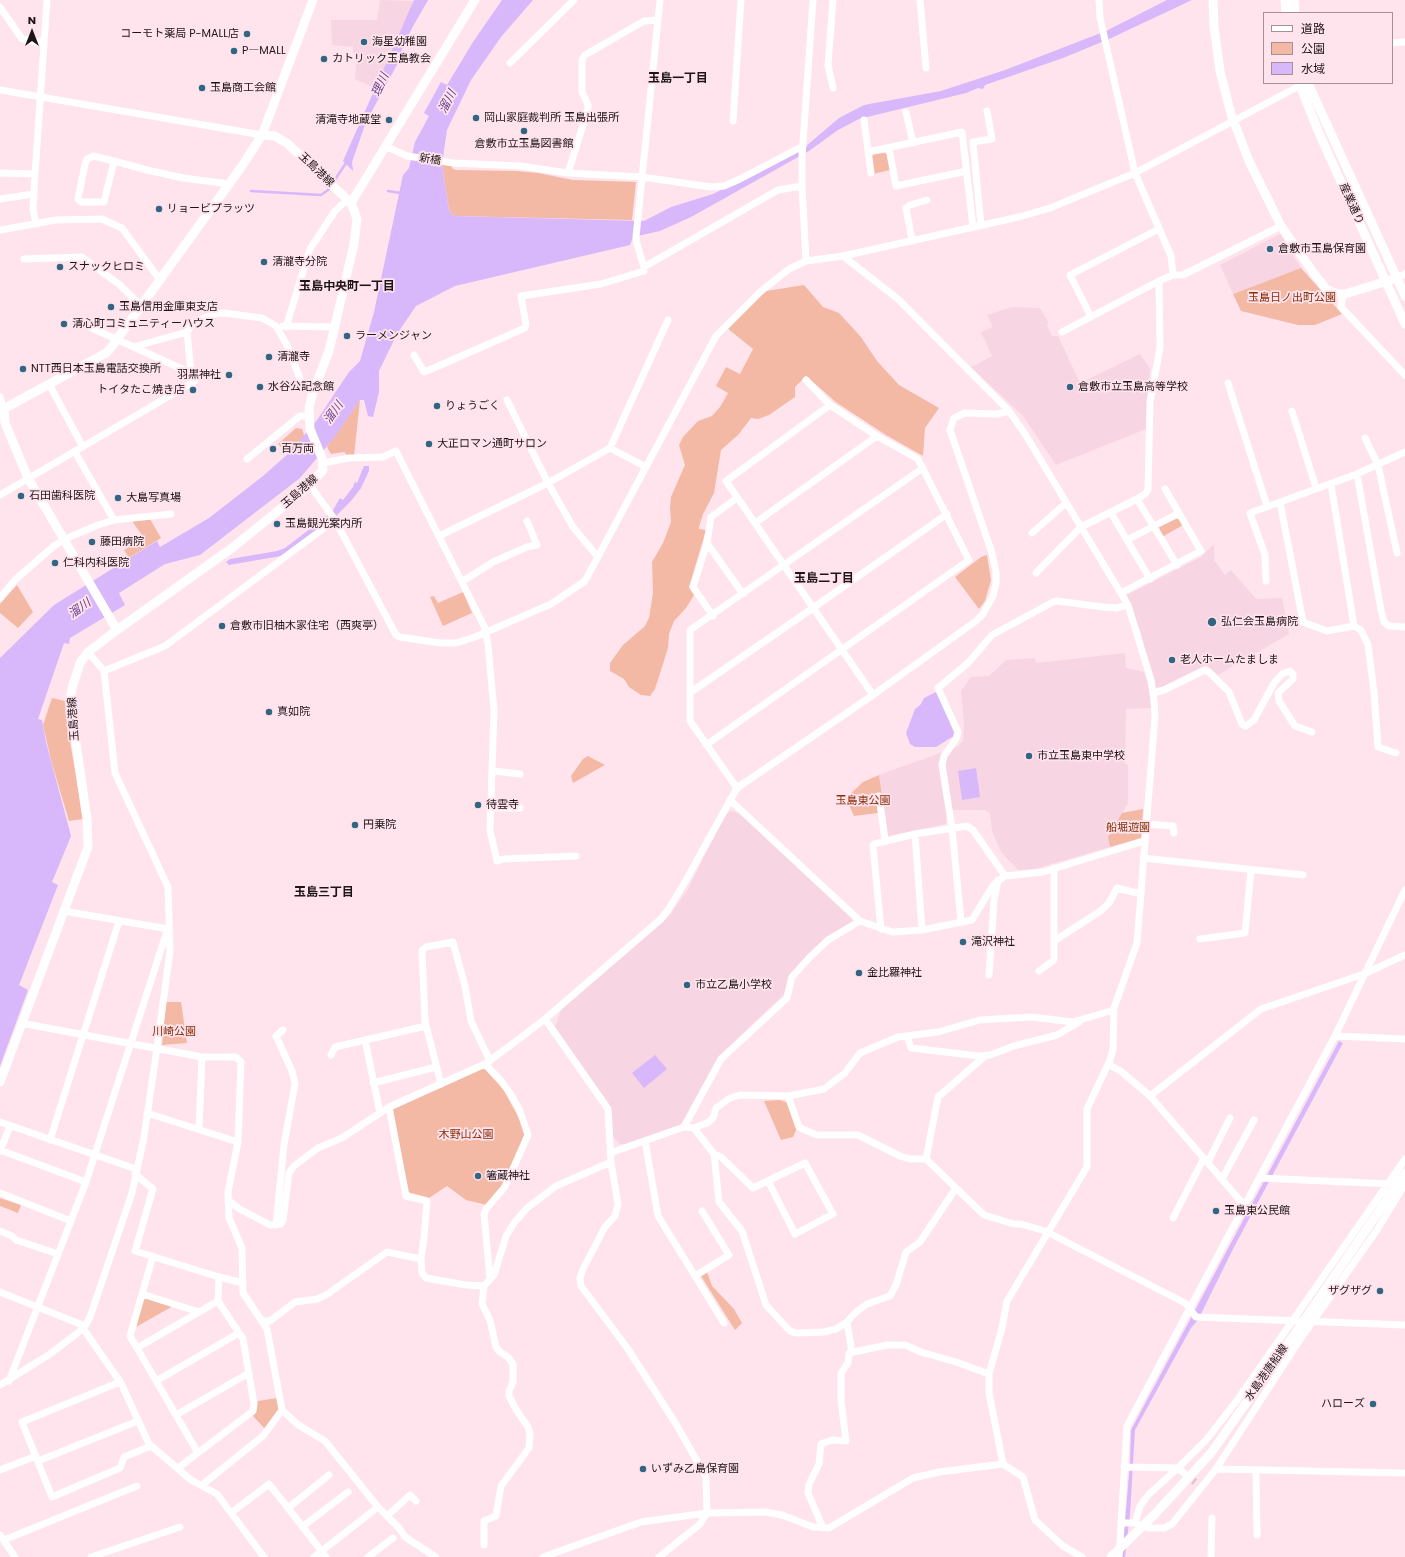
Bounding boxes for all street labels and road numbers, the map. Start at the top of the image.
street label: 玉島港線 [296,150,336,190]
street label: 新橋 [418,152,442,168]
street label: 産業通り [1336,181,1366,227]
street label: 玉島港線 [279,473,321,511]
street label: 玉島港線 [66,697,82,741]
street label: 水島港唐船線 [1243,1342,1291,1404]

